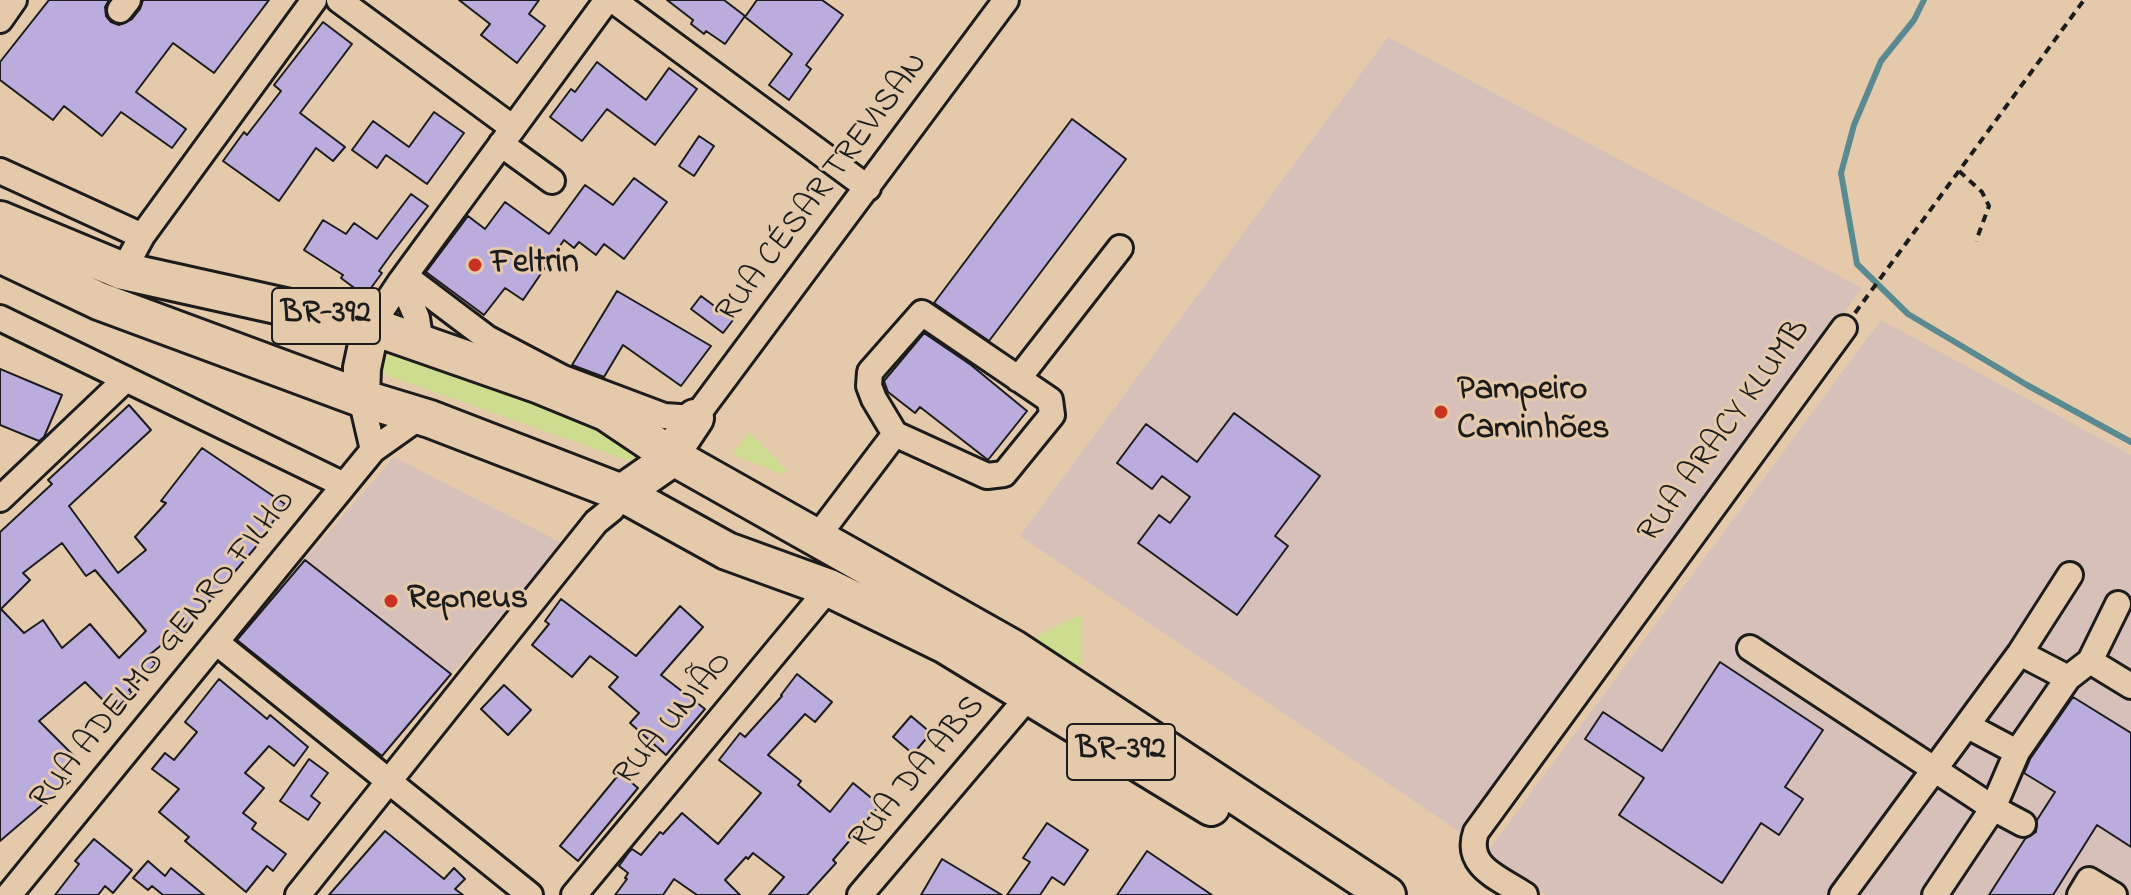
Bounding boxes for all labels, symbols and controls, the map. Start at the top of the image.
street label: RUA CÉSAR TREVISAN [709,46,939,332]
place label: Feltrin [491,245,579,285]
marker: Feltrin [466,256,484,274]
road number: BR-392 [272,288,380,344]
street label: RUA ARACY KLUMB [1631,312,1821,552]
place label: Pampeiro Caminhões [1457,372,1610,452]
marker: Pampeiro Caminhões [1432,403,1450,421]
street label: RUA ADELMO GENRO FILHO [23,483,307,819]
place label: Repneus [407,581,528,621]
marker: Repneus [382,592,400,610]
street label: RUA UNIÃO [607,644,743,796]
street label: RUA DA ABS [842,688,996,860]
road number: BR-392 [1067,724,1175,780]

